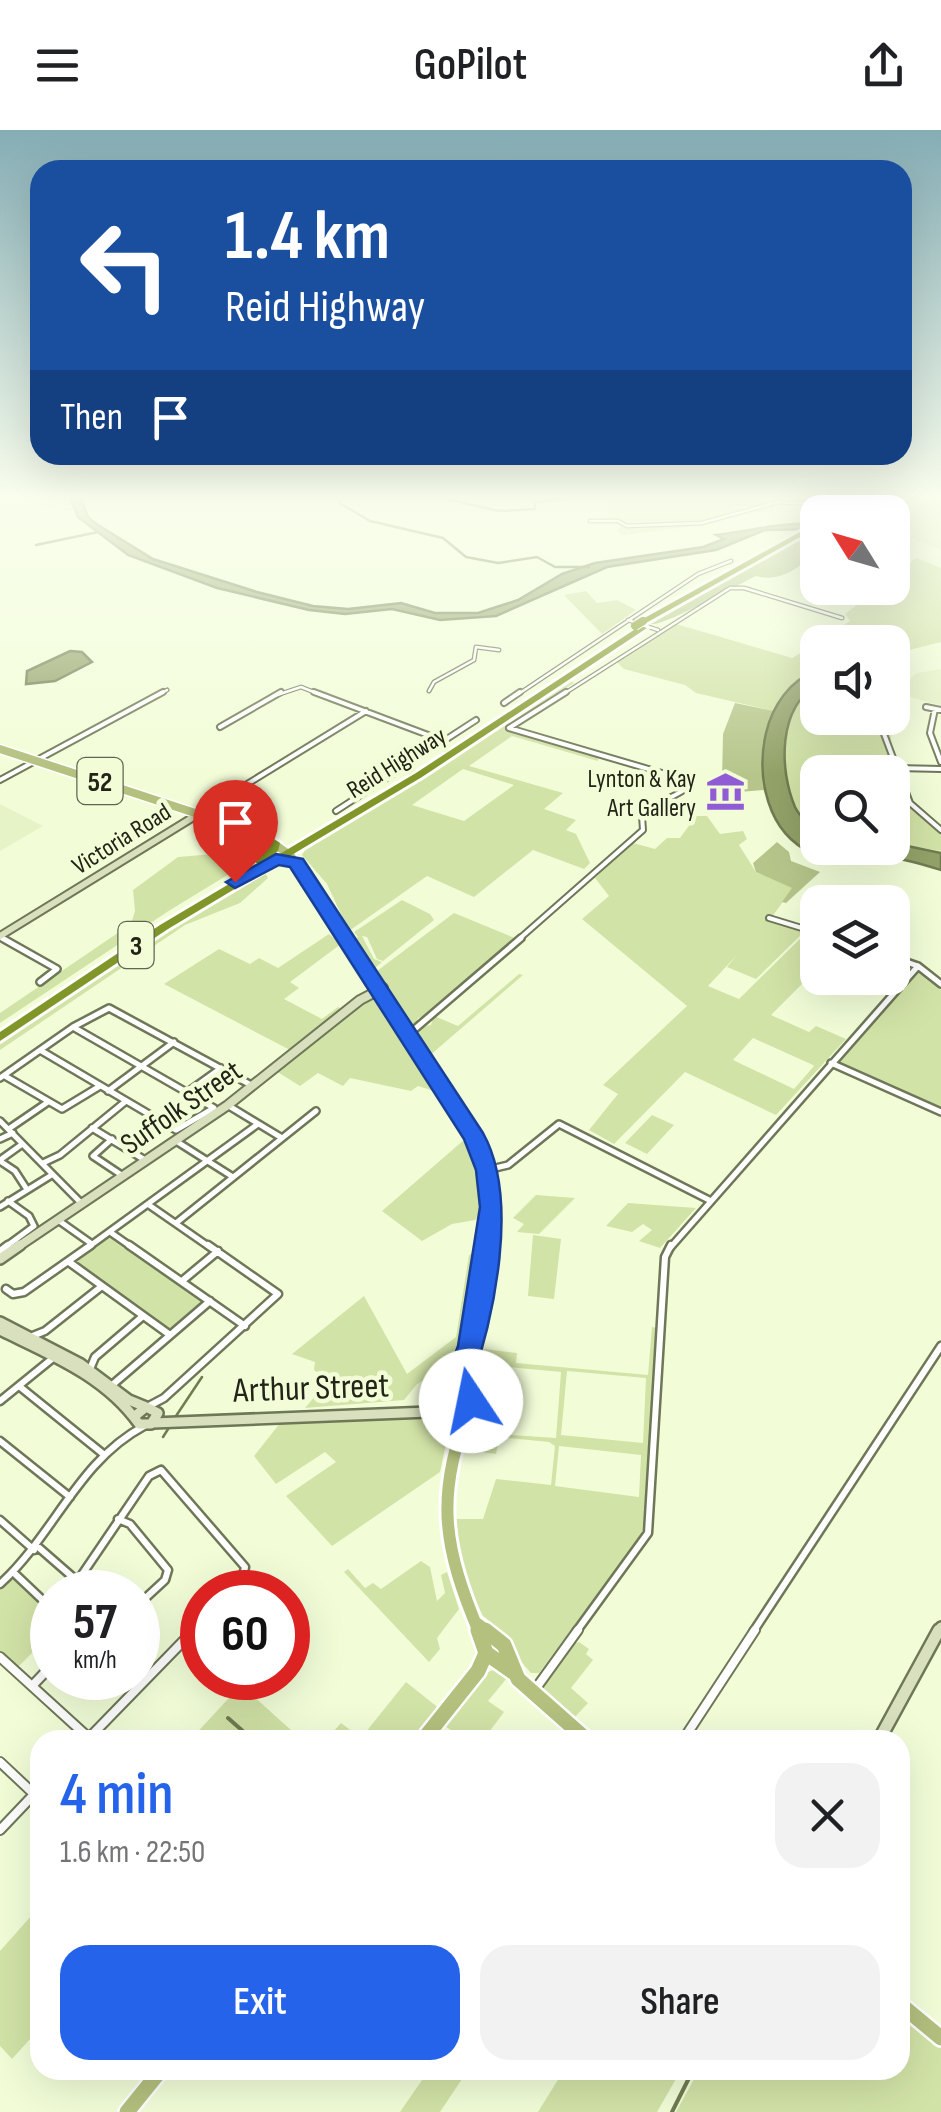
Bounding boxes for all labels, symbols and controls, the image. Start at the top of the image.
icon: menu [30,38,85,93]
text: GoPilot [414,38,527,93]
icon: share [856,38,911,93]
text: 1.4 km [225,195,390,279]
icon: left [60,200,190,330]
text: Reid Highway [225,280,425,335]
icon: arrive [143,390,198,445]
text: Then [60,395,123,440]
north arrow [800,495,910,605]
map controls [800,495,910,995]
button: sound [800,625,910,735]
street label: Reid Highway [341,720,452,806]
button: search [800,755,910,865]
road number: 52 [78,758,122,804]
place label: Lynton & Kay Art Gallery [587,764,696,824]
museum icon: Lynton & Kay Art Gallery [705,771,747,813]
pin [193,780,278,883]
icon: arrive [208,795,263,850]
street label: Victoria Road [67,797,177,882]
button: layers [800,885,910,995]
road number: 3 [118,922,154,968]
street label: Suffolk Street [114,1053,249,1163]
position arrow [419,1349,523,1453]
street label: Arthur Street [231,1364,390,1413]
speed limit sign: 60 [180,1570,310,1700]
text: 57 [73,1593,117,1653]
text: km/h [73,1645,117,1676]
text: 4 min [60,1759,173,1831]
button: close [775,1763,880,1868]
text: 1.6 km · 22:50 [60,1833,205,1872]
button: Exit [60,1945,460,2060]
button: Share [480,1945,880,2060]

